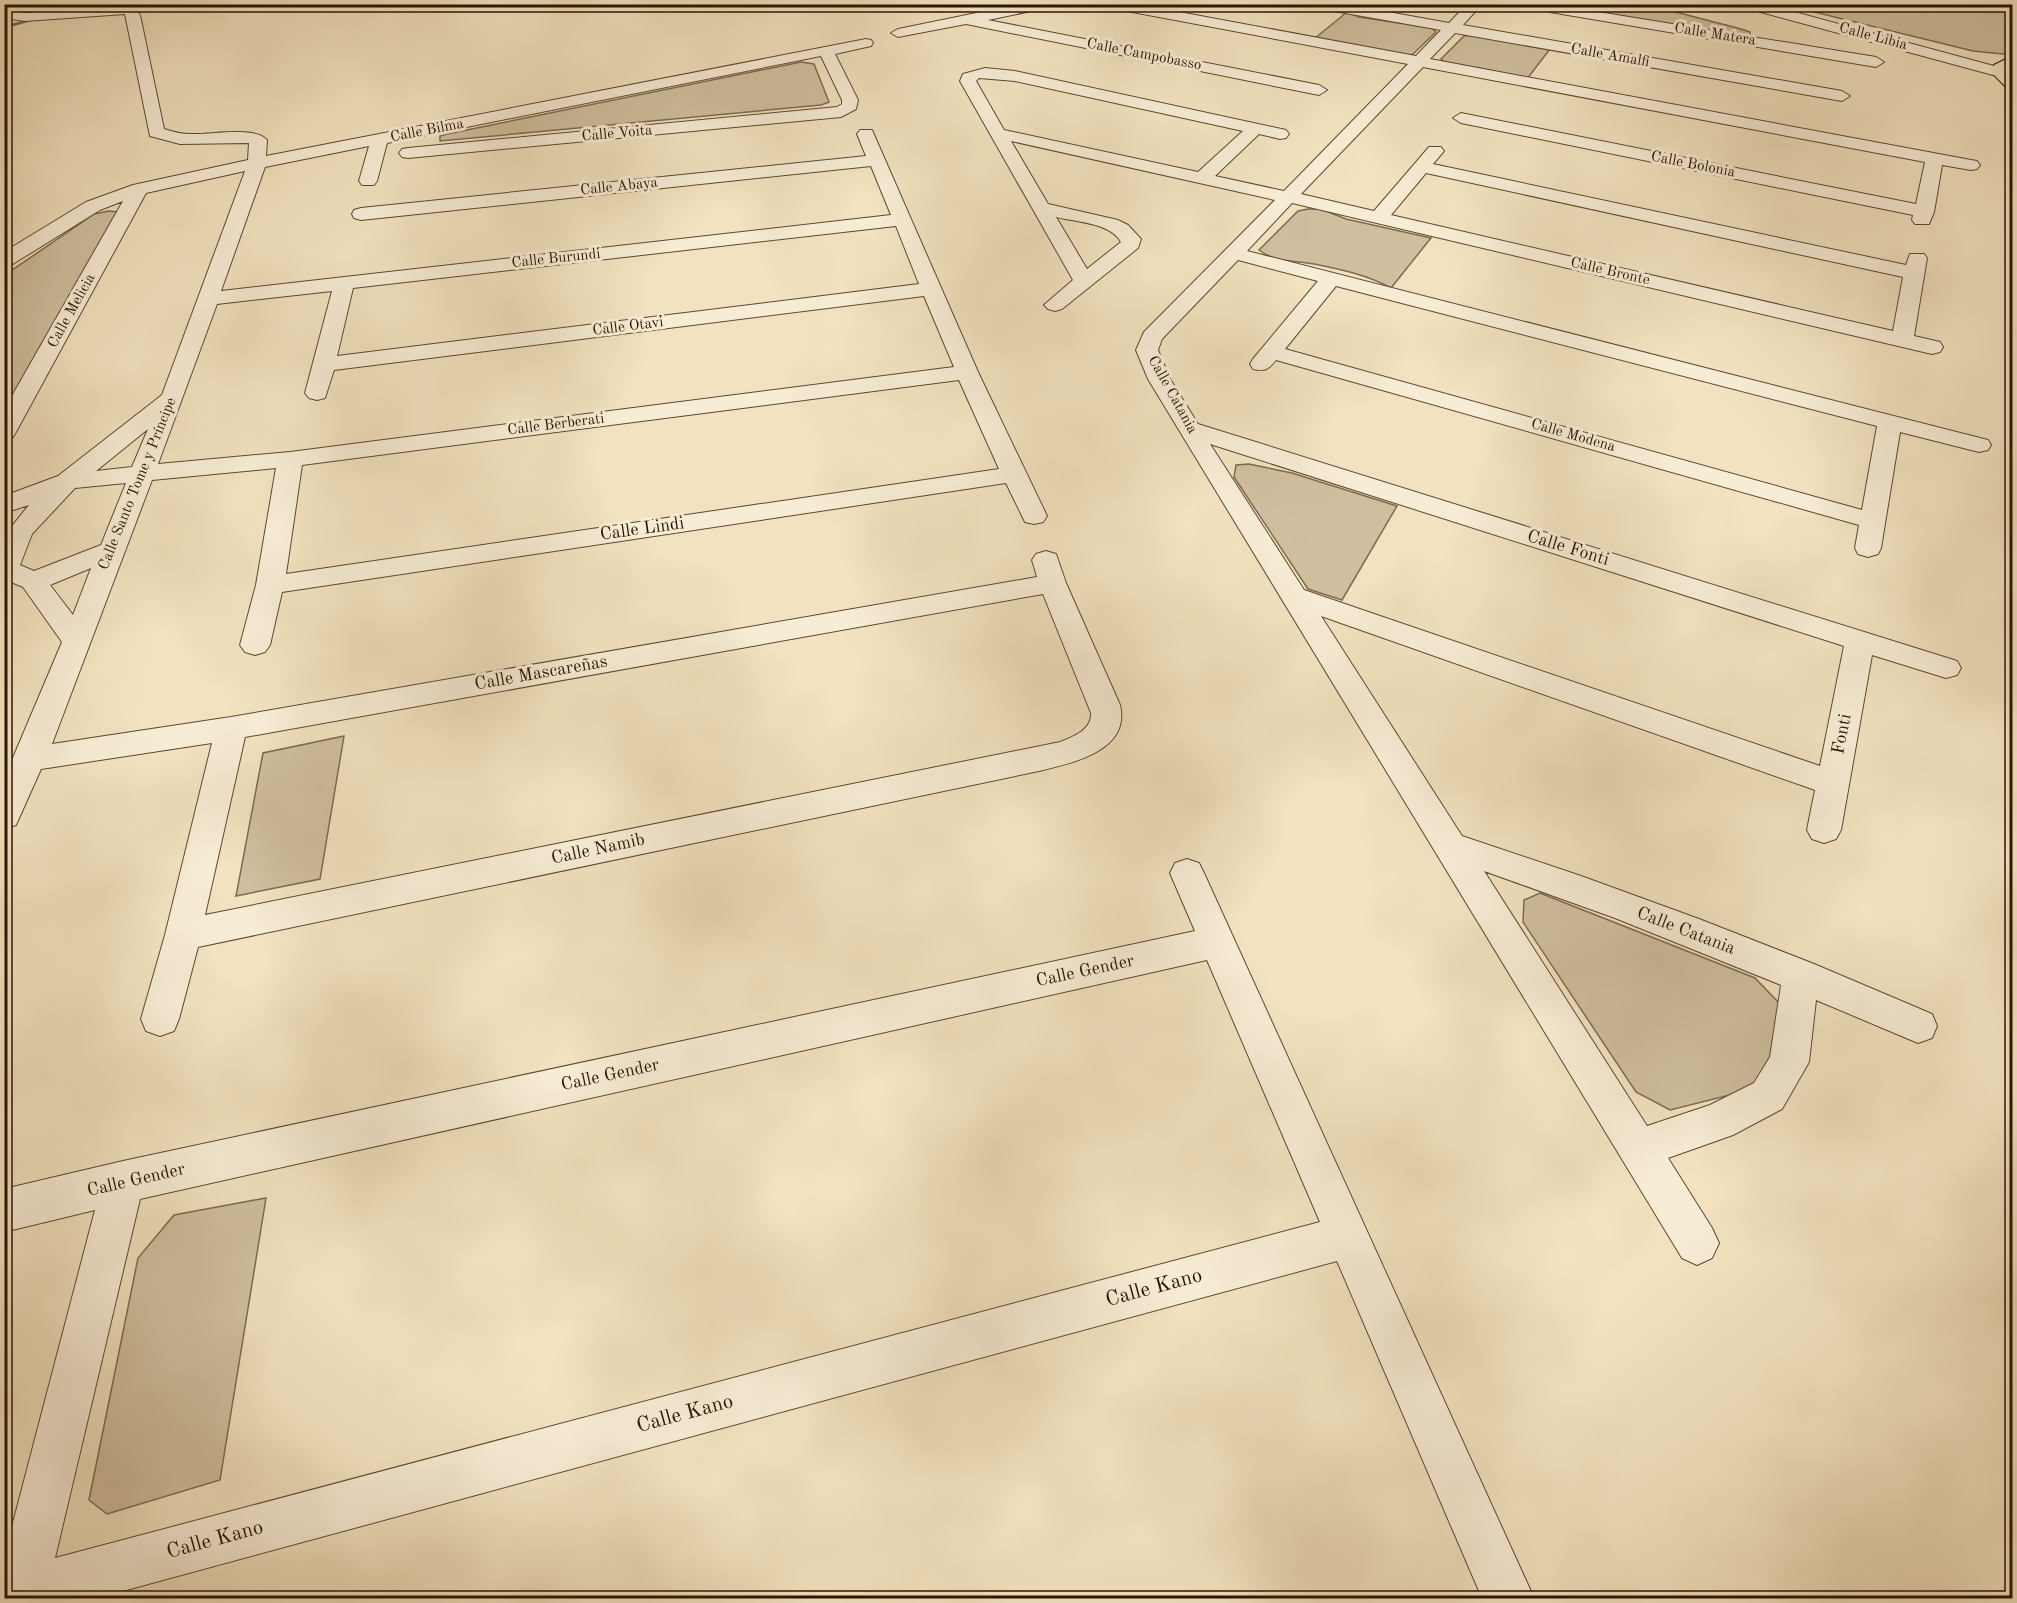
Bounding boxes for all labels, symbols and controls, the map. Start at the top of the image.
street label: Calle Matera [1673,21,1757,49]
street label: Calle Libia [1837,21,1909,53]
street label: Calle Campobasso [1085,36,1203,74]
street label: Calle Amalfi [1570,42,1650,70]
street label: Calle Bilma [389,116,466,145]
street label: Calle Voita [581,123,654,145]
street label: Calle Bolonia [1650,149,1737,181]
street label: Calle Abaya [579,175,659,199]
street label: Calle Burundi [511,247,601,271]
street label: Calle Bronte [1569,256,1651,288]
street label: Calle Melicia [46,271,99,351]
street label: Calle Otavi [592,315,664,339]
street label: Calle Catania [1145,354,1200,437]
street label: Calle Santo Tome y Príncipe [97,396,180,572]
street label: Calle Berberati [507,412,605,438]
street label: Calle Modena [1529,417,1617,455]
street label: Calle Lindi [599,514,685,544]
street label: Calle Fonti [1525,527,1611,569]
street label: Calle Mascareñas [473,652,609,694]
street label: Fonti [1829,712,1855,756]
street label: Calle Namib [550,830,646,868]
street label: Calle Catania [1634,904,1738,958]
street label: Calle Gender [1034,952,1136,990]
street label: Calle Gender [559,1056,661,1094]
street label: Calle Gender [85,1160,187,1200]
street label: Calle Kano [1103,1265,1205,1311]
street label: Calle Kano [634,1391,736,1437]
street label: Calle Kano [164,1517,266,1563]

